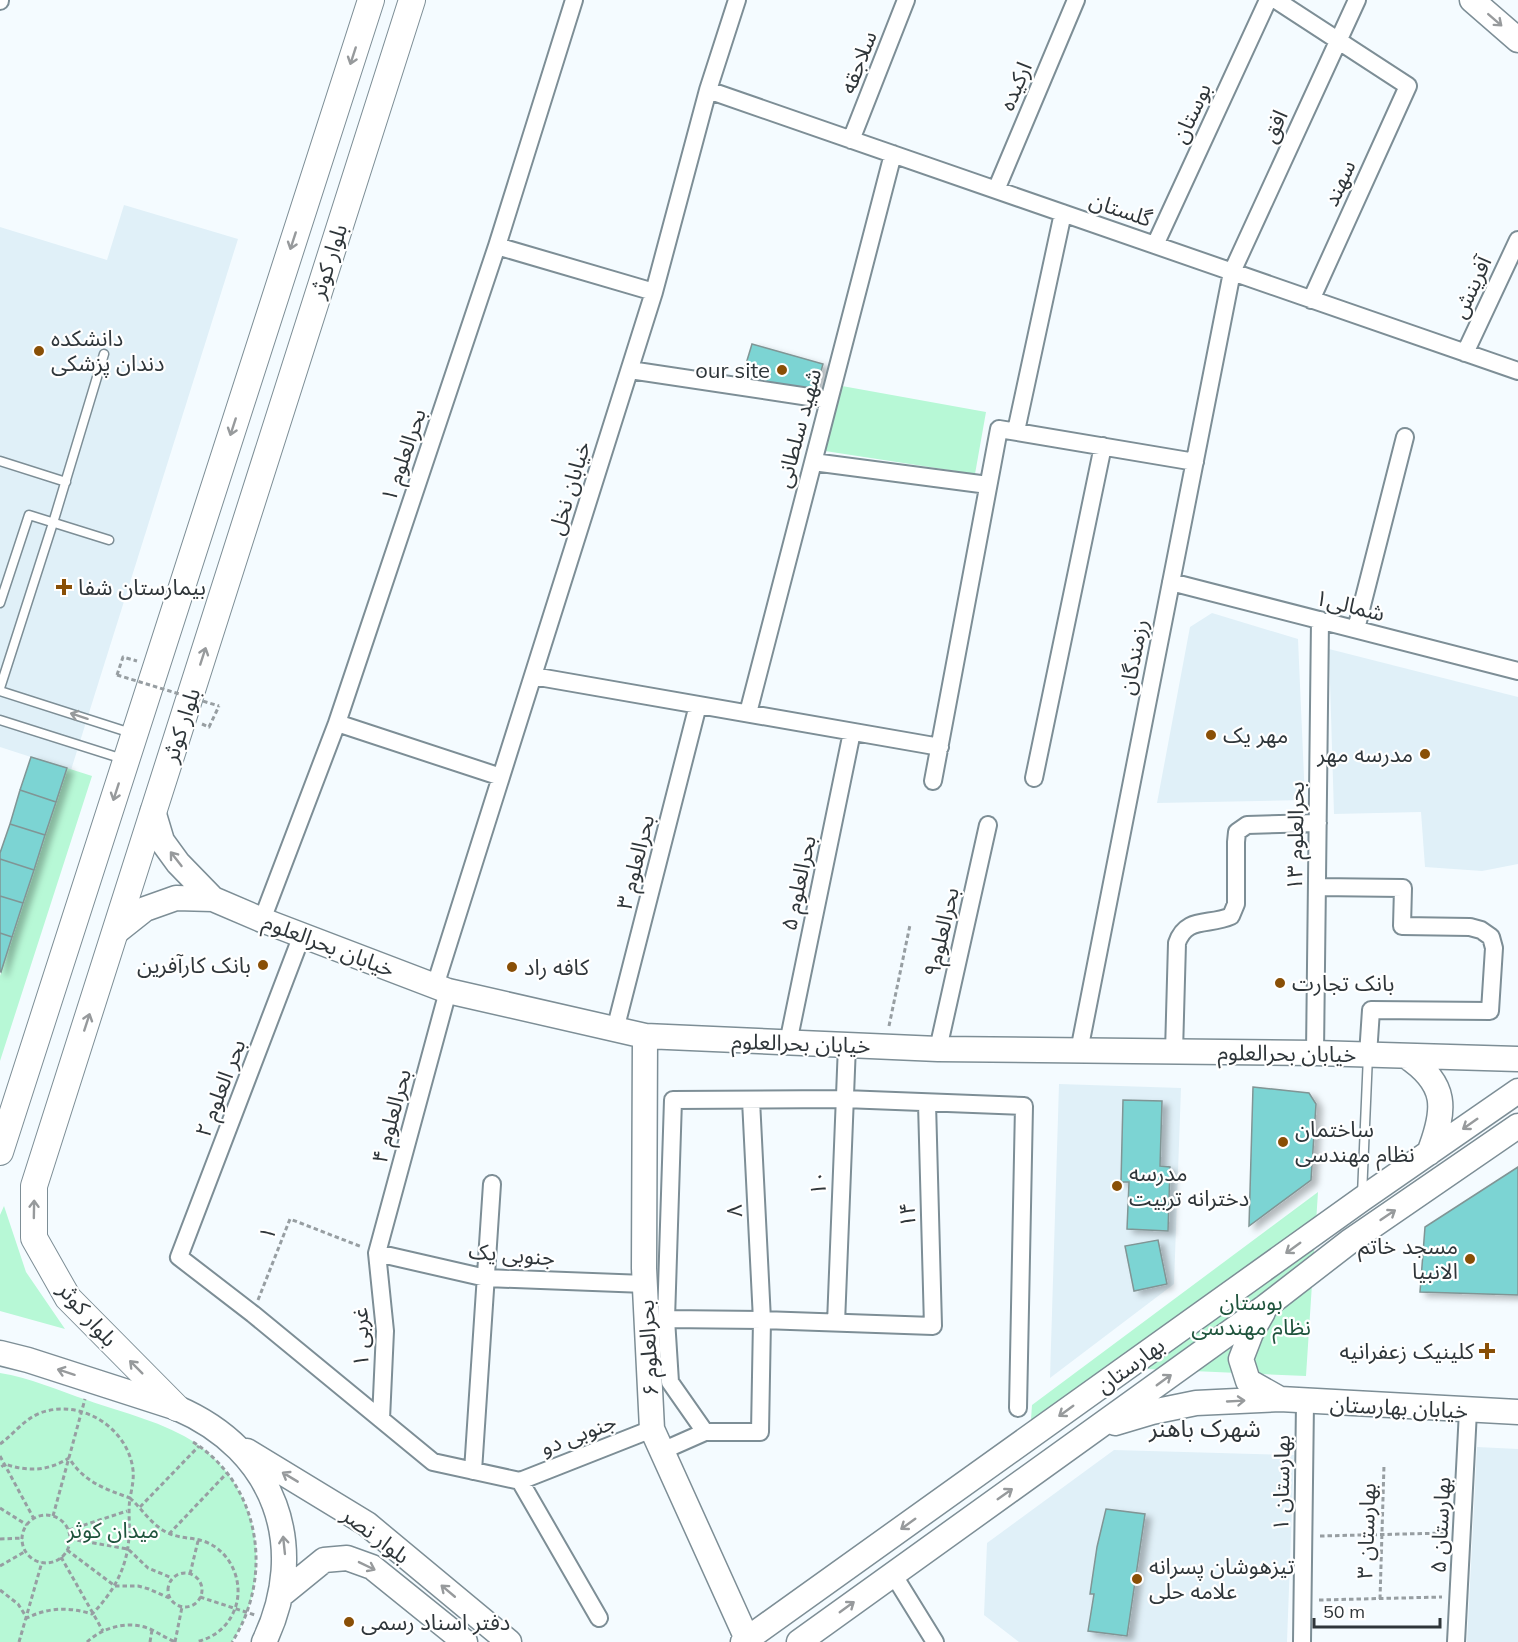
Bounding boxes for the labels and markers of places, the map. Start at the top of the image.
place label: دانشکده دندان پزشکی [51,324,164,378]
marker: دانشکده دندان پزشکی [32,344,46,358]
place label: our site [695,356,770,384]
marker: our site [775,363,789,377]
place label: بیمارستان شفا [78,573,206,601]
marker: بیمارستان شفا [55,578,73,596]
place label: مهر یک [1223,721,1288,749]
marker: مهر یک [1204,728,1218,742]
place label: مدرسه مهر [1316,740,1413,768]
marker: مدرسه مهر [1418,747,1432,761]
place label: بانک کارآفرین [137,951,251,979]
place label: کافه راد [524,953,590,981]
marker: بانک کارآفرین [256,958,270,972]
marker: کافه راد [505,960,519,974]
place label: بانک تجارت [1292,969,1394,997]
marker: بانک تجارت [1273,976,1287,990]
place label: ساختمان نظام مهندسی [1295,1115,1415,1171]
marker: ساختمان نظام مهندسی [1276,1135,1290,1149]
place label: مدرسه دخترانه تربیت [1129,1159,1249,1212]
marker: مدرسه دخترانه تربیت [1110,1179,1124,1193]
place label: مسجد خاتم الانبیا [1358,1232,1458,1285]
marker: مسجد خاتم الانبیا [1463,1252,1477,1266]
place label: کلینیک زعفرانیه [1339,1337,1475,1365]
marker: کلینیک زعفرانیه [1478,1342,1496,1360]
place label: تیزهوشان پسرانه علامه حلی [1149,1552,1294,1605]
marker: تیزهوشان پسرانه علامه حلی [1130,1572,1144,1586]
place label: دفتر اسناد رسمی [361,1608,510,1636]
marker: دفتر اسناد رسمی [342,1615,356,1629]

